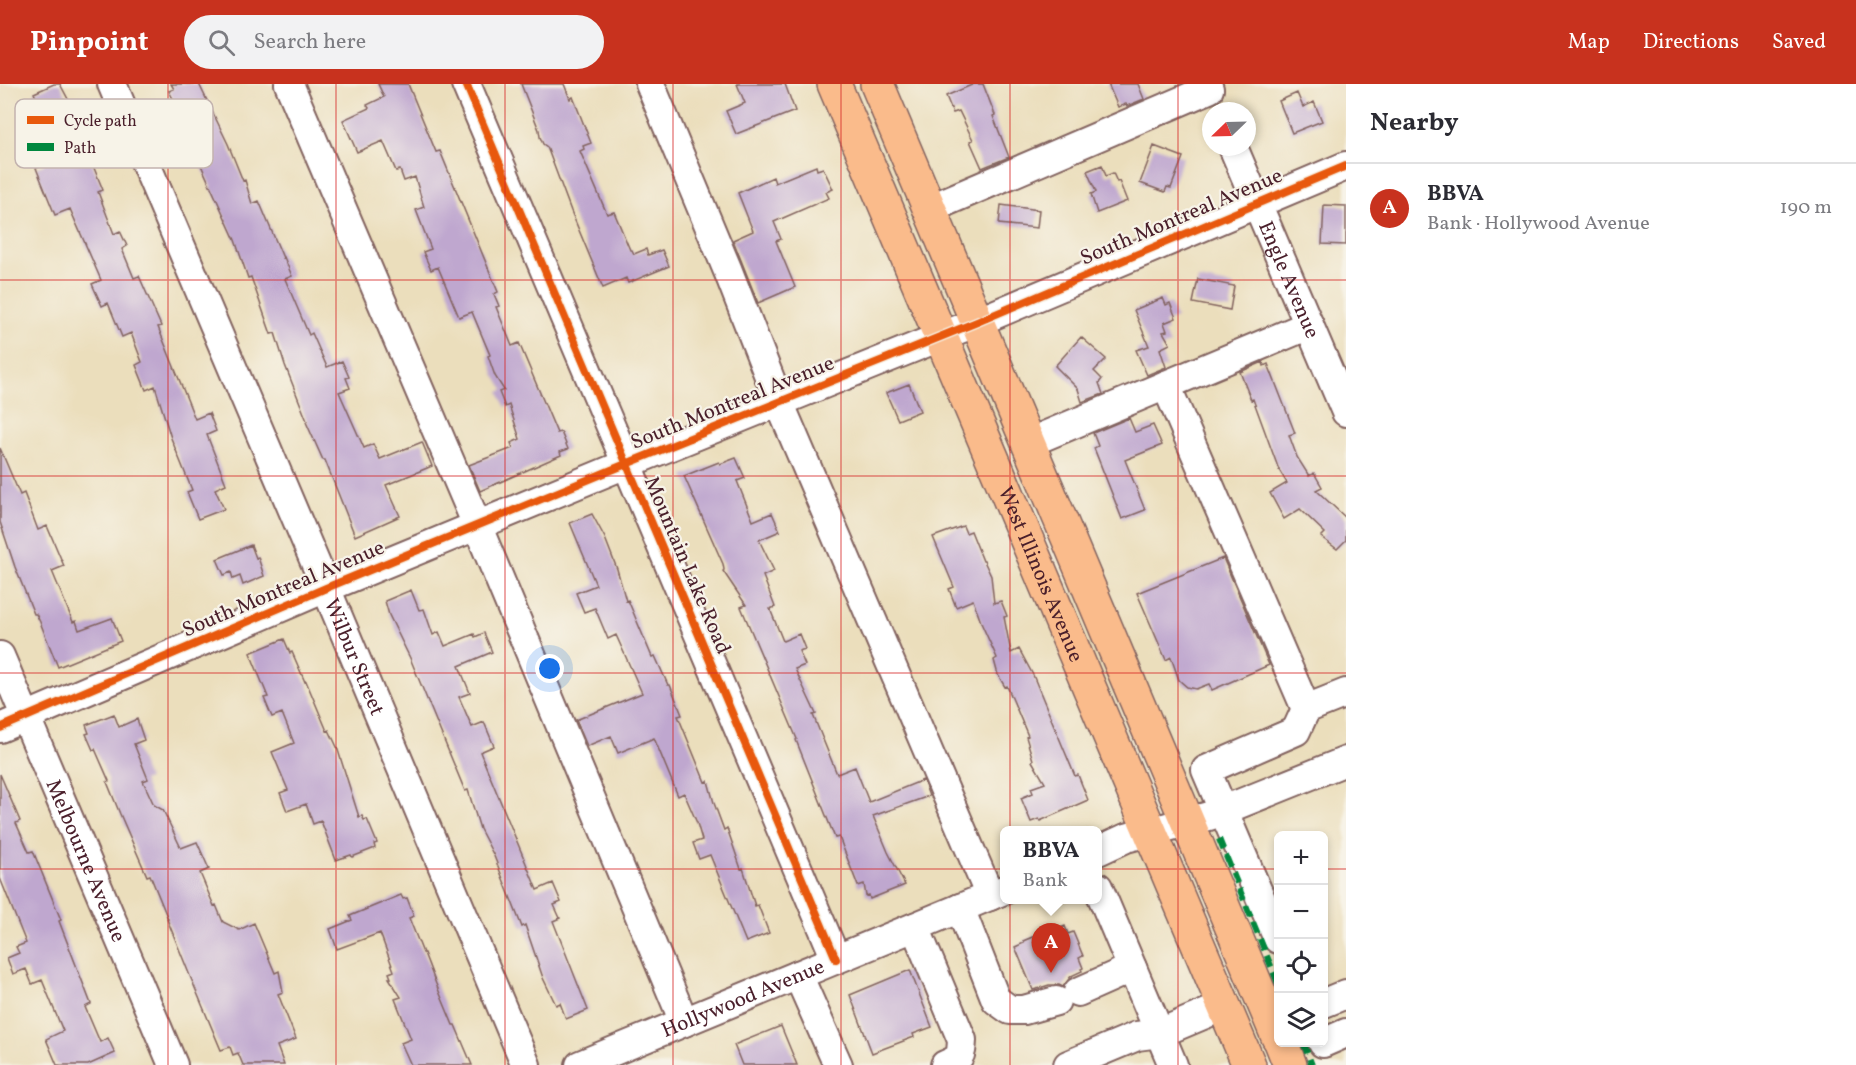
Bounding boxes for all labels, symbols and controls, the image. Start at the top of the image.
search box [184,15,604,69]
text: Pinpoint [30,23,148,62]
icon: search [205,26,238,59]
text: Search here [253,27,366,58]
text: Map [1568,28,1610,57]
text: Directions [1643,28,1739,57]
text: Saved [1772,28,1826,57]
legend [15,99,213,168]
north arrow [1202,102,1256,156]
text: Nearby [1370,105,1459,141]
text: Cycle path [64,111,137,133]
text: Path [64,138,96,160]
street label: South Montreal Avenue [1076,162,1287,273]
text: BBVA [1427,179,1484,210]
text: A [1382,194,1397,222]
text: 190 m [1780,194,1832,222]
text: Bank · Hollywood Avenue [1427,210,1650,238]
street label: Engle Avenue [1250,217,1326,343]
street label: South Montreal Avenue [626,349,839,458]
street label: Mountain Lake Road [636,472,737,659]
street label: West Illinois Avenue [990,482,1090,667]
street label: South Montreal Avenue [178,534,389,645]
street label: Wilbur Street [316,594,391,720]
your location [535,654,564,683]
street label: Melbourne Avenue [38,775,132,947]
popup [1000,826,1102,904]
map controls [1274,831,1328,1047]
button: + [1274,831,1328,885]
text: BBVA [1023,836,1079,867]
text: Bank [1023,867,1068,895]
button: − [1274,885,1328,939]
pin: A [1032,924,1070,973]
button: locate [1274,939,1328,993]
street label: Hollywood Avenue [657,953,829,1046]
button: layers [1274,993,1328,1047]

